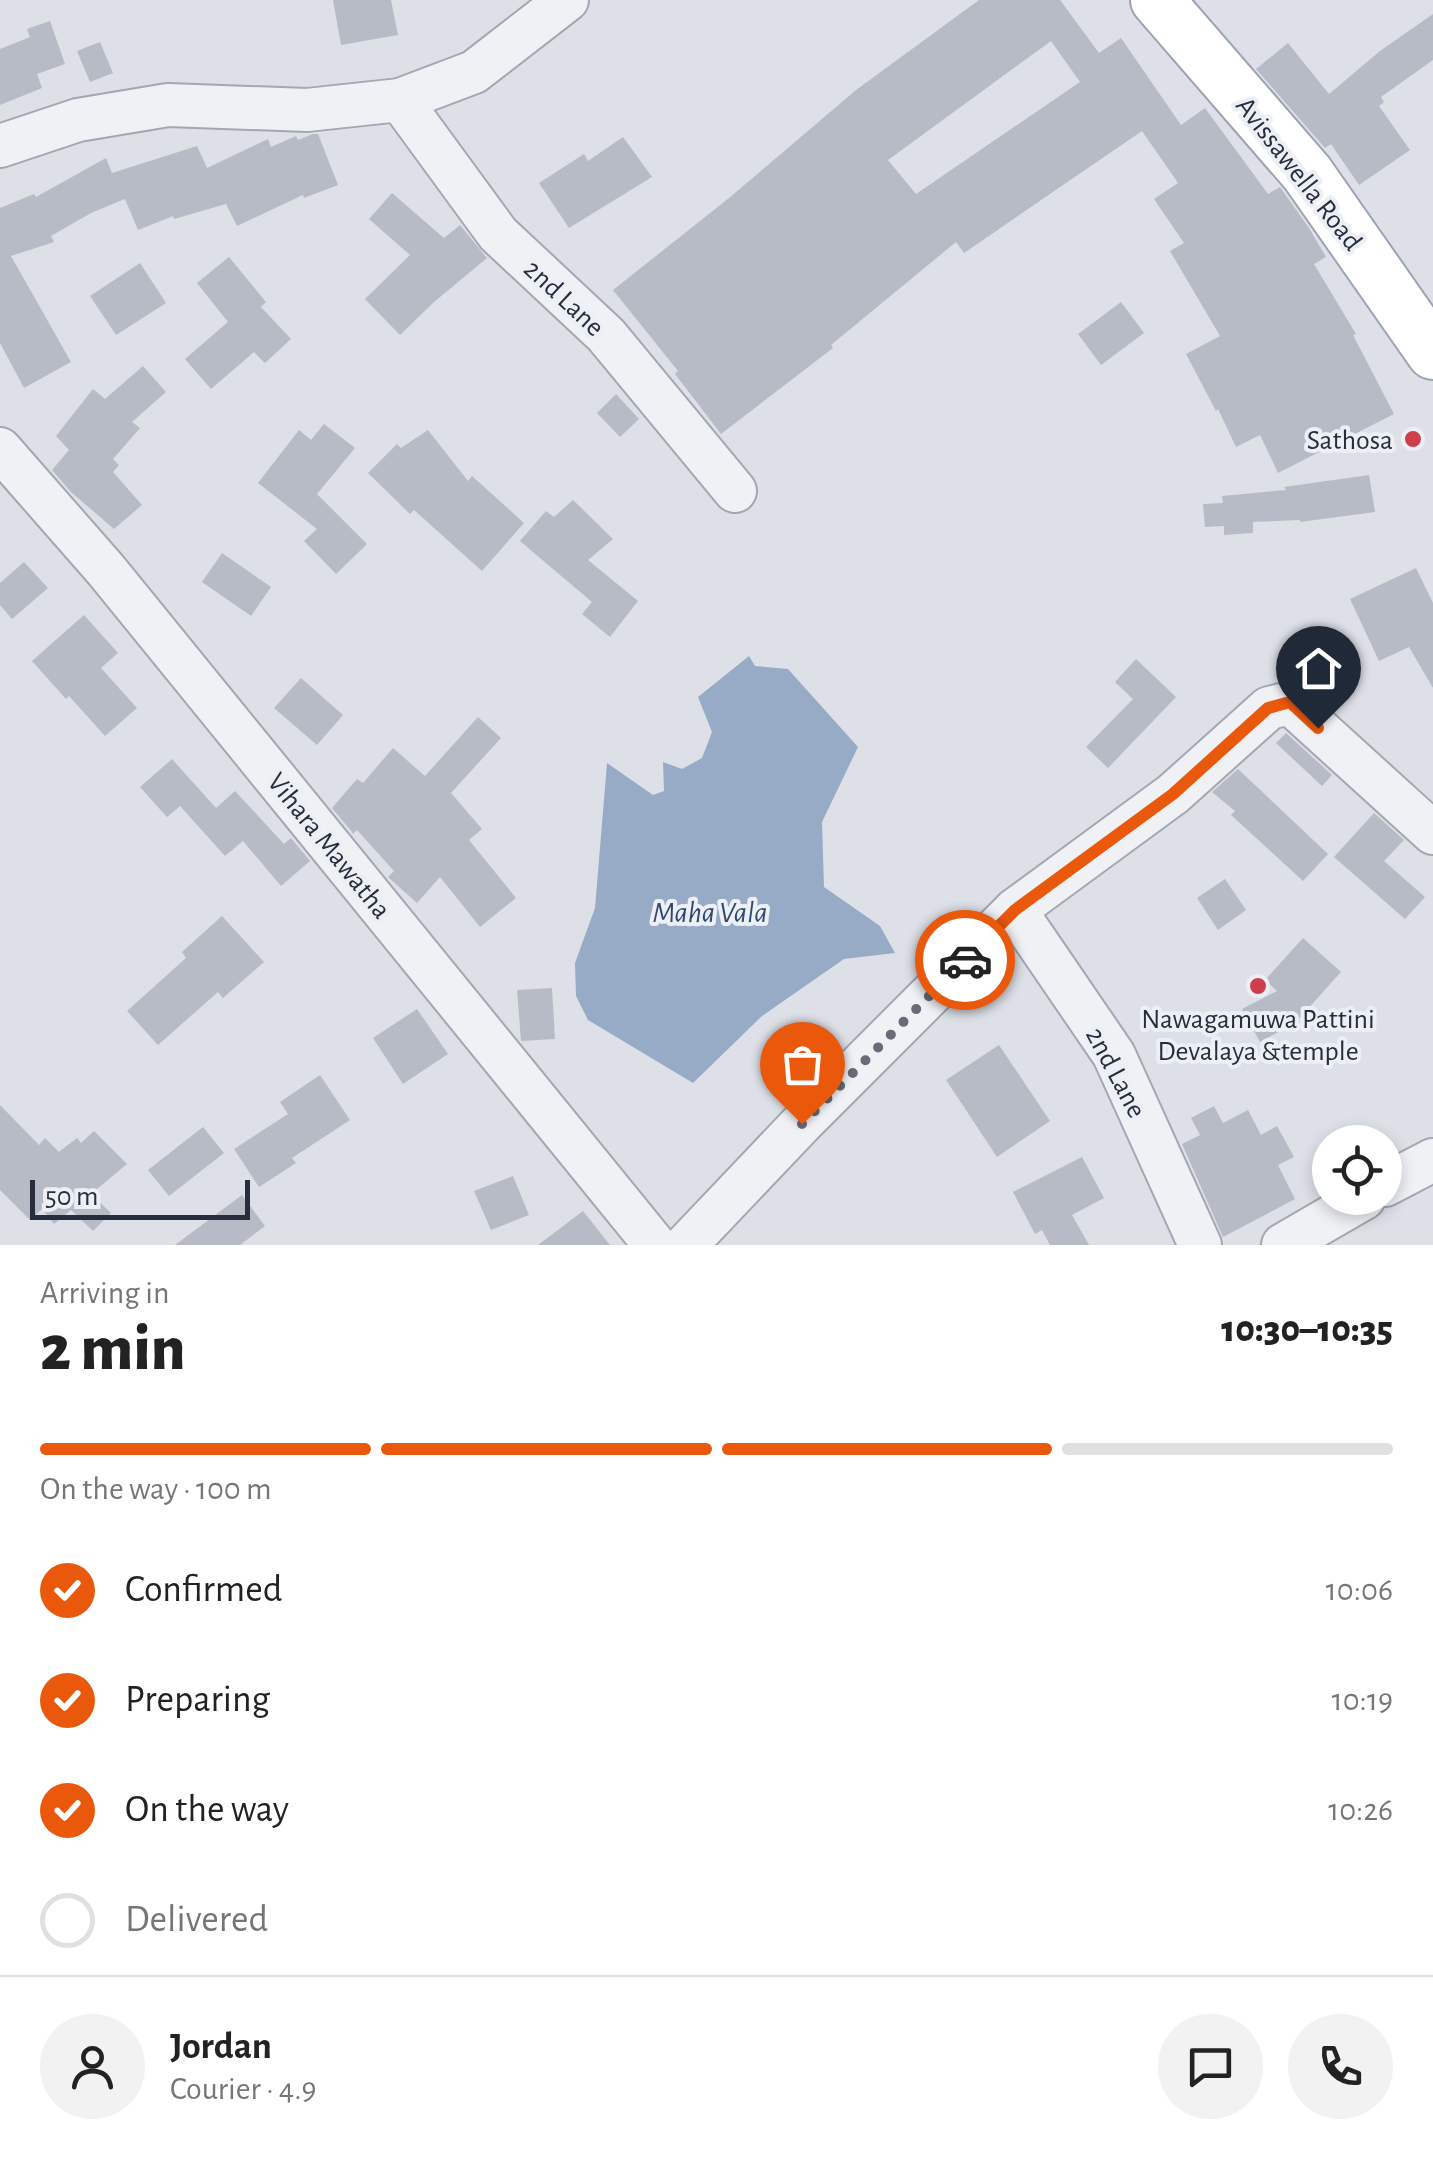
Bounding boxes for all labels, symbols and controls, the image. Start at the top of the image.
street label: Avissawella Road [1230,92,1367,256]
street label: 2nd Lane [518,255,609,342]
place label: Sathosa [1307,427,1393,455]
marker: Sathosa [1402,428,1424,450]
pin [1276,626,1361,729]
icon: home [1291,641,1346,696]
street label: Vihara Mawatha [261,768,395,924]
water label: Maha Vala [653,898,767,928]
courier [915,910,1015,1010]
icon: car [938,933,993,988]
marker: Nawagamuwa Pattini Devalaya &temple [1247,975,1269,997]
place label: Nawagamuwa Pattini Devalaya &temple [1141,1006,1375,1066]
pin [760,1022,845,1125]
street label: 2nd Lane [1080,1023,1151,1123]
icon: bag [775,1037,830,1092]
map controls [1312,1125,1402,1215]
button: locate [1312,1125,1402,1215]
scale bar [30,1175,250,1220]
text: 50 m [45,1183,99,1211]
text: Arriving in [40,1277,169,1309]
text: 10:30–10:35 [1221,1311,1393,1349]
text: 2 min [40,1317,186,1382]
text: On the way · 100 m [40,1473,272,1505]
icon: check [40,1563,95,1618]
text: Confirmed [125,1571,282,1609]
text: 10:06 [1326,1574,1393,1606]
icon: check [40,1673,95,1728]
text: Preparing [125,1681,270,1719]
text: 10:19 [1332,1684,1393,1716]
icon: check [40,1783,95,1838]
text: On the way [125,1791,289,1829]
text: 10:26 [1328,1794,1393,1826]
text: Delivered [125,1901,268,1939]
button: person [40,2014,145,2119]
button: chat [1158,2014,1263,2119]
button: phone [1288,2014,1393,2119]
text: Jordan [170,2028,272,2066]
text: Courier · 4.9 [170,2073,317,2105]

